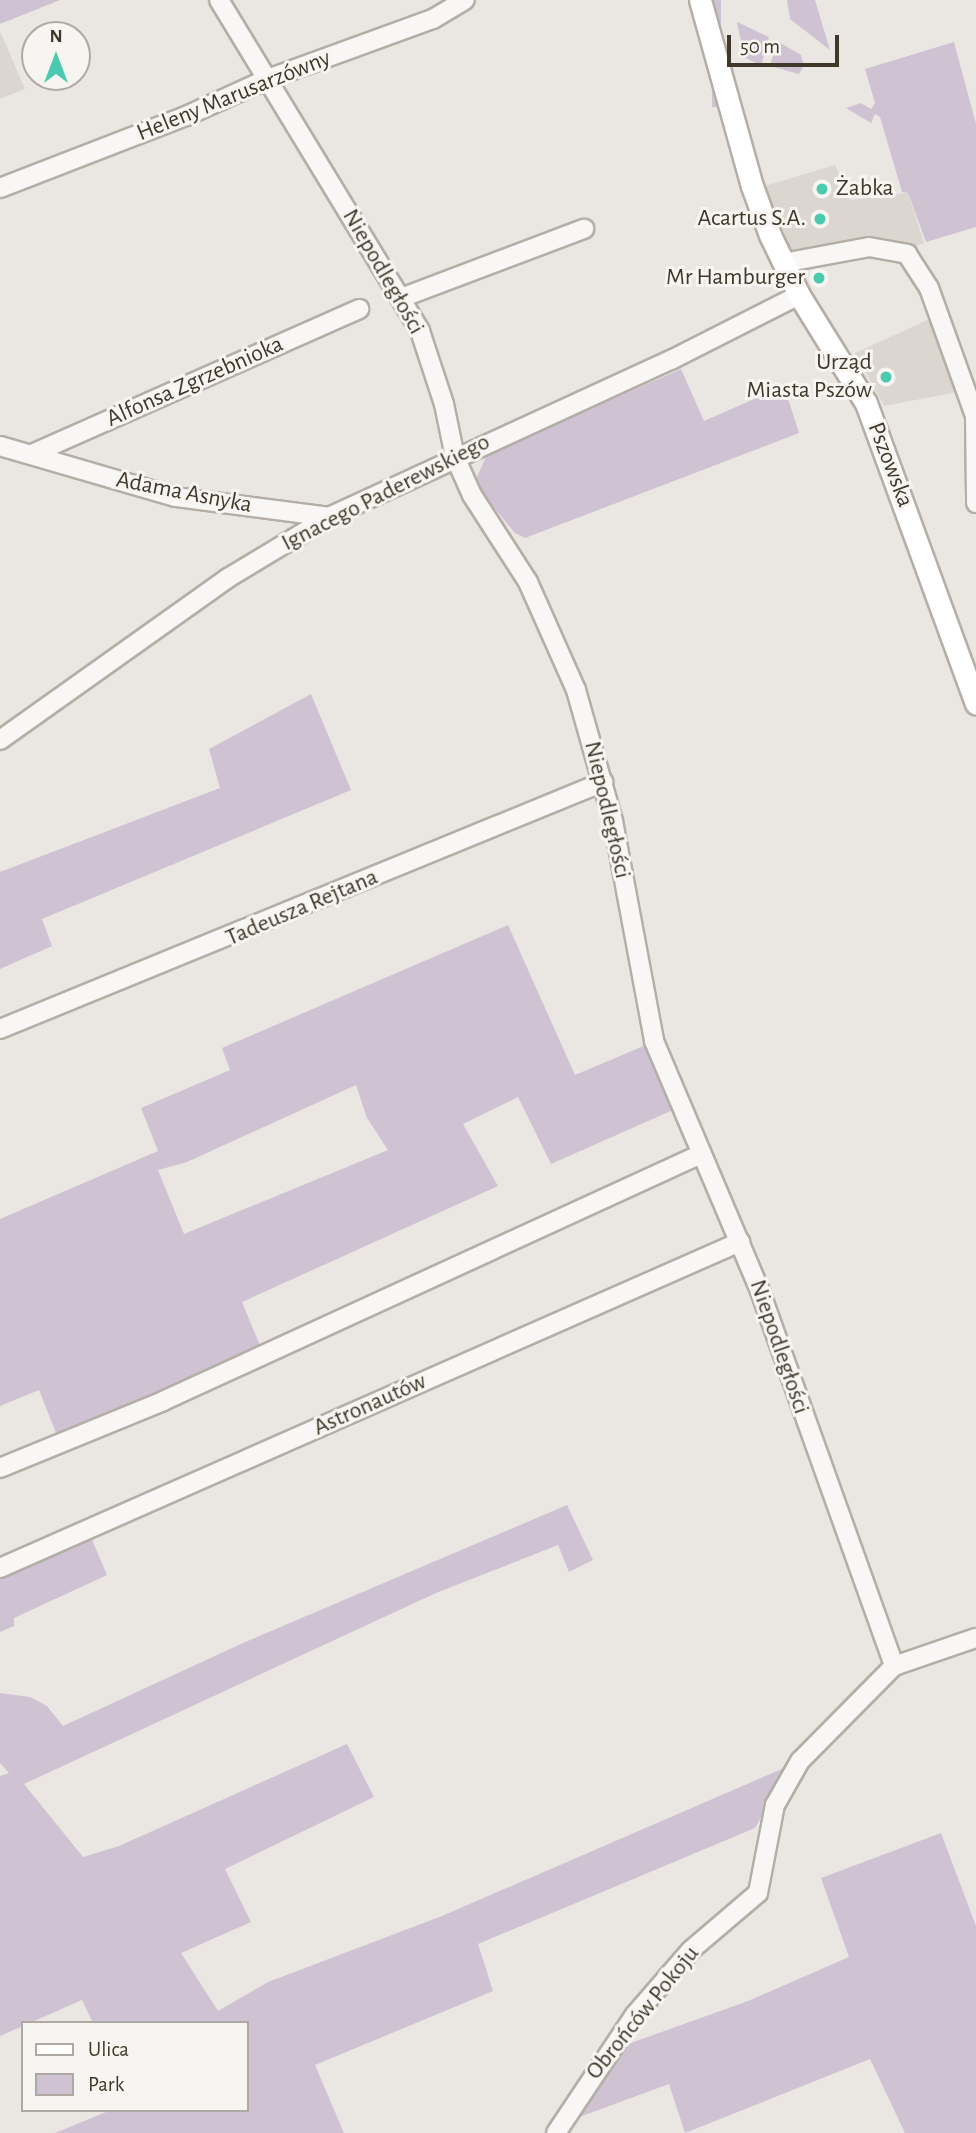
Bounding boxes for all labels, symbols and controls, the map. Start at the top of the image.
north arrow [21,21,91,91]
scale bar [731,21,843,65]
text: N [49,27,63,46]
text: 50 m [740,36,780,57]
street label: Heleny Marusarzówny [133,44,335,148]
place label: Żabka [836,175,894,203]
marker: Żabka [814,181,830,197]
street label: Niepodległości [336,204,430,340]
place label: Acartus S.A. [697,205,806,233]
marker: Acartus S.A. [812,211,828,227]
place label: Mr Hamburger [666,264,805,292]
marker: Mr Hamburger [811,270,827,286]
street label: Alfonsa Zgrzebnioka [102,330,288,434]
place label: Urząd Miasta Pszów [746,349,872,405]
marker: Urząd Miasta Pszów [878,369,894,385]
street label: Pszowska [861,418,919,512]
street label: Ignacego Paderewskiego [277,428,495,558]
street label: Adama Asnyka [114,466,254,520]
street label: Niepodległości [577,739,637,881]
street label: Tadeusza Rejtana [222,863,382,953]
street label: Niepodległości [743,1276,815,1418]
street label: Astronautów [309,1367,431,1443]
street label: Obrońców Pokoju [580,1940,706,2086]
legend [21,2021,248,2112]
text: Ulica [88,2039,129,2060]
text: Park [88,2074,124,2095]

